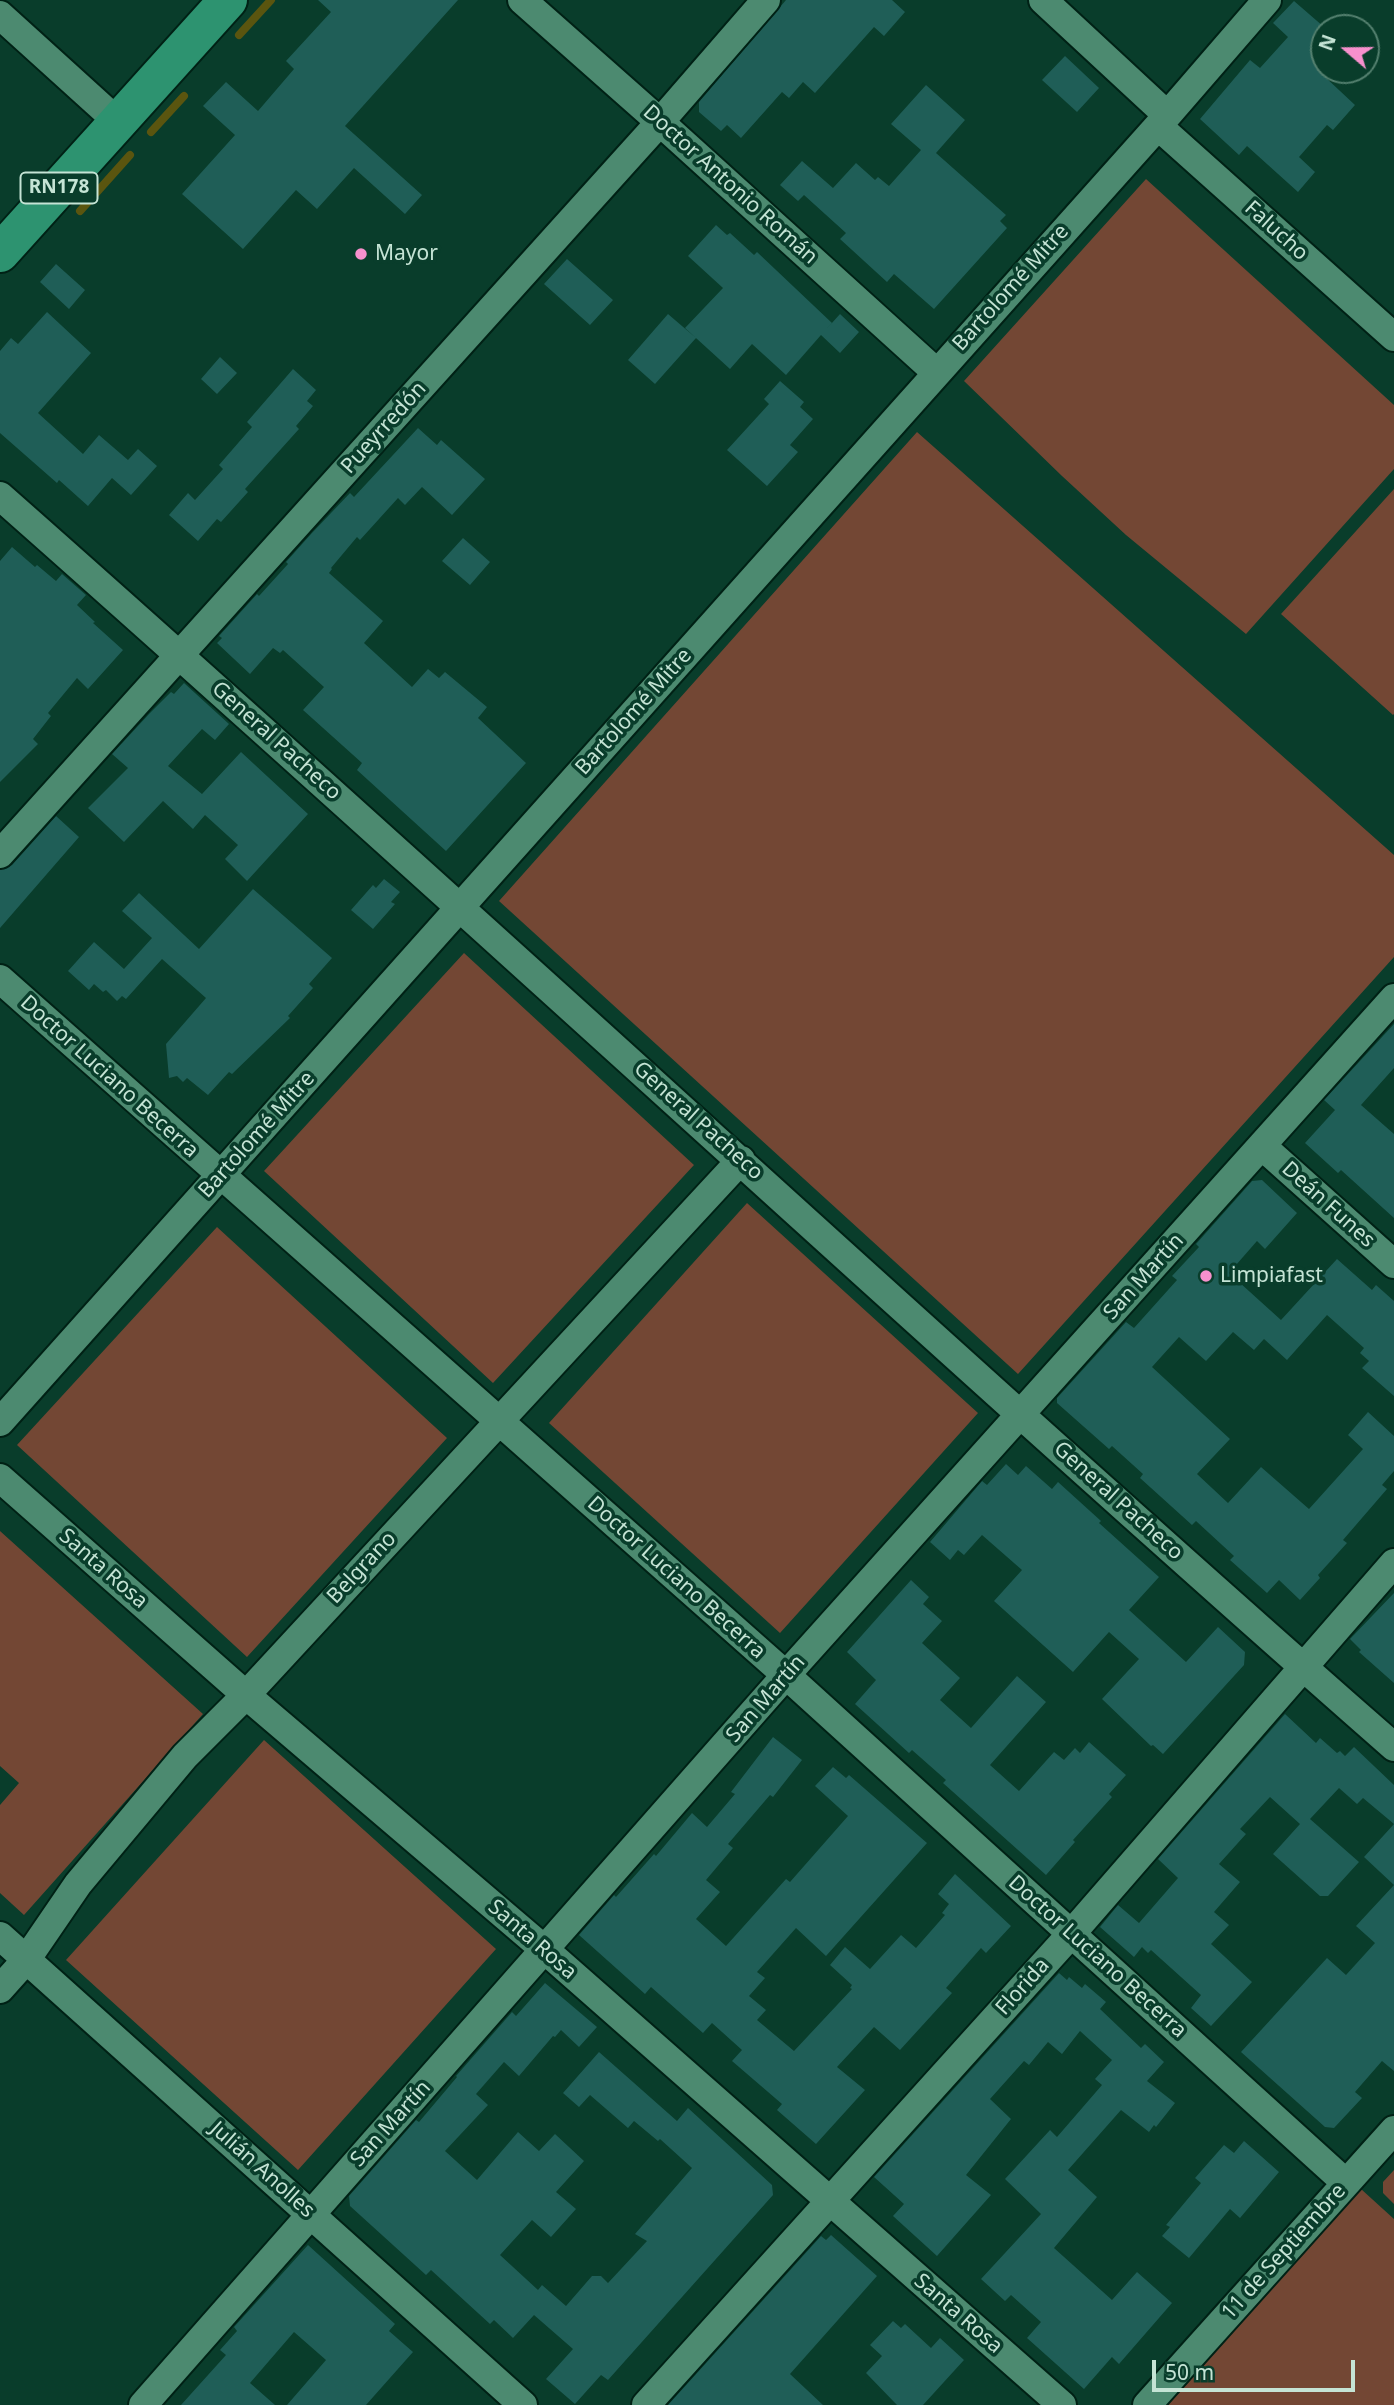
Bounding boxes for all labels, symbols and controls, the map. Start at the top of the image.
north arrow [1310,14,1380,84]
text: N [1312,31,1342,54]
street label: Doctor Antonio Román [638,100,822,270]
road number: RN178 [20,172,98,204]
street label: Falucho [1239,196,1313,266]
street label: Bartolomé Mitre [948,220,1074,356]
place label: Mayor [375,241,438,267]
marker: Mayor [353,246,369,262]
street label: Pueyrredón [336,377,432,479]
street label: Bartolomé Mitre [571,644,697,780]
street label: General Pacheco [206,676,346,806]
street label: Doctor Luciano Becerra [15,990,203,1164]
street label: General Pacheco [628,1056,768,1186]
street label: Bartolomé Mitre [194,1067,320,1203]
street label: Deán Funes [1276,1157,1380,1253]
street label: San Martín [1099,1229,1189,1325]
place label: Limpiafast [1220,1263,1323,1289]
marker: Limpiafast [1198,1268,1214,1284]
street label: General Pacheco [1048,1436,1188,1566]
street label: Doctor Luciano Becerra [582,1491,770,1665]
street label: Santa Rosa [54,1524,152,1614]
street label: Belgrano [322,1527,402,1609]
street label: San Martín [721,1650,811,1748]
street label: Doctor Luciano Becerra [1003,1870,1191,2044]
street label: Santa Rosa [483,1895,581,1985]
street label: Florida [991,1953,1055,2021]
street label: San Martín [346,2076,436,2172]
street label: Julián Anolles [205,2117,319,2223]
street label: 11 de Septiembre [1217,2179,1351,2325]
street label: Santa Rosa [909,2269,1007,2359]
scale bar [1156,2346,1359,2390]
text: 50 m [1165,2358,1214,2386]

